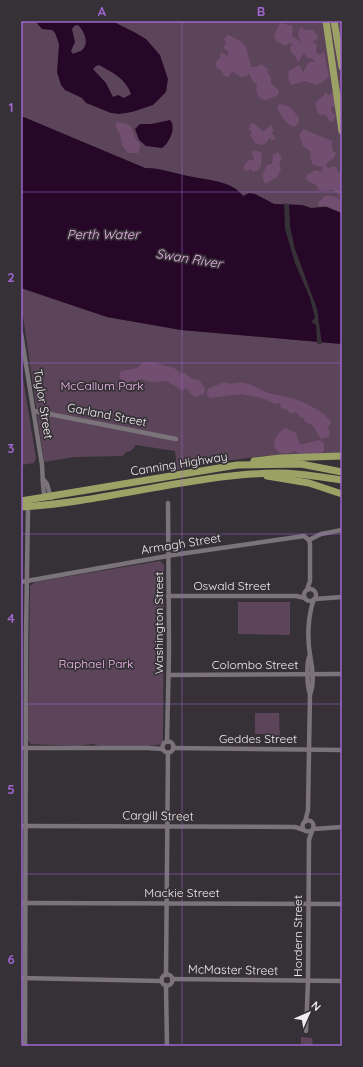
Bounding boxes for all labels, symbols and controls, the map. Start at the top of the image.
text: A [98,3,107,19]
text: B [257,3,265,19]
text: 1 [8,99,14,115]
water label: Perth Water [67,226,141,242]
water label: Swan River [155,245,225,271]
text: 2 [7,269,15,285]
street label: Taylor Street [31,368,56,440]
park label: McCallum Park [60,378,144,393]
street label: Garland Street [66,399,148,430]
text: 3 [8,440,15,456]
street label: Canning Highway [129,448,228,479]
street label: Armagh Street [140,530,222,557]
street label: Washington Street [151,572,166,674]
street label: Oswald Street [193,578,271,593]
text: 4 [7,610,15,626]
park label: Raphael Park [59,656,133,671]
street label: Colombo Street [212,657,298,672]
street label: Geddes Street [219,731,297,746]
text: 5 [7,781,15,797]
street label: Cargill Street [122,807,194,824]
street label: Mackie Street [144,885,220,900]
street label: Hordern Street [290,895,305,977]
text: 6 [7,951,15,967]
street label: McMaster Street [188,961,278,978]
north arrow [289,993,329,1033]
text: N [308,998,324,1014]

